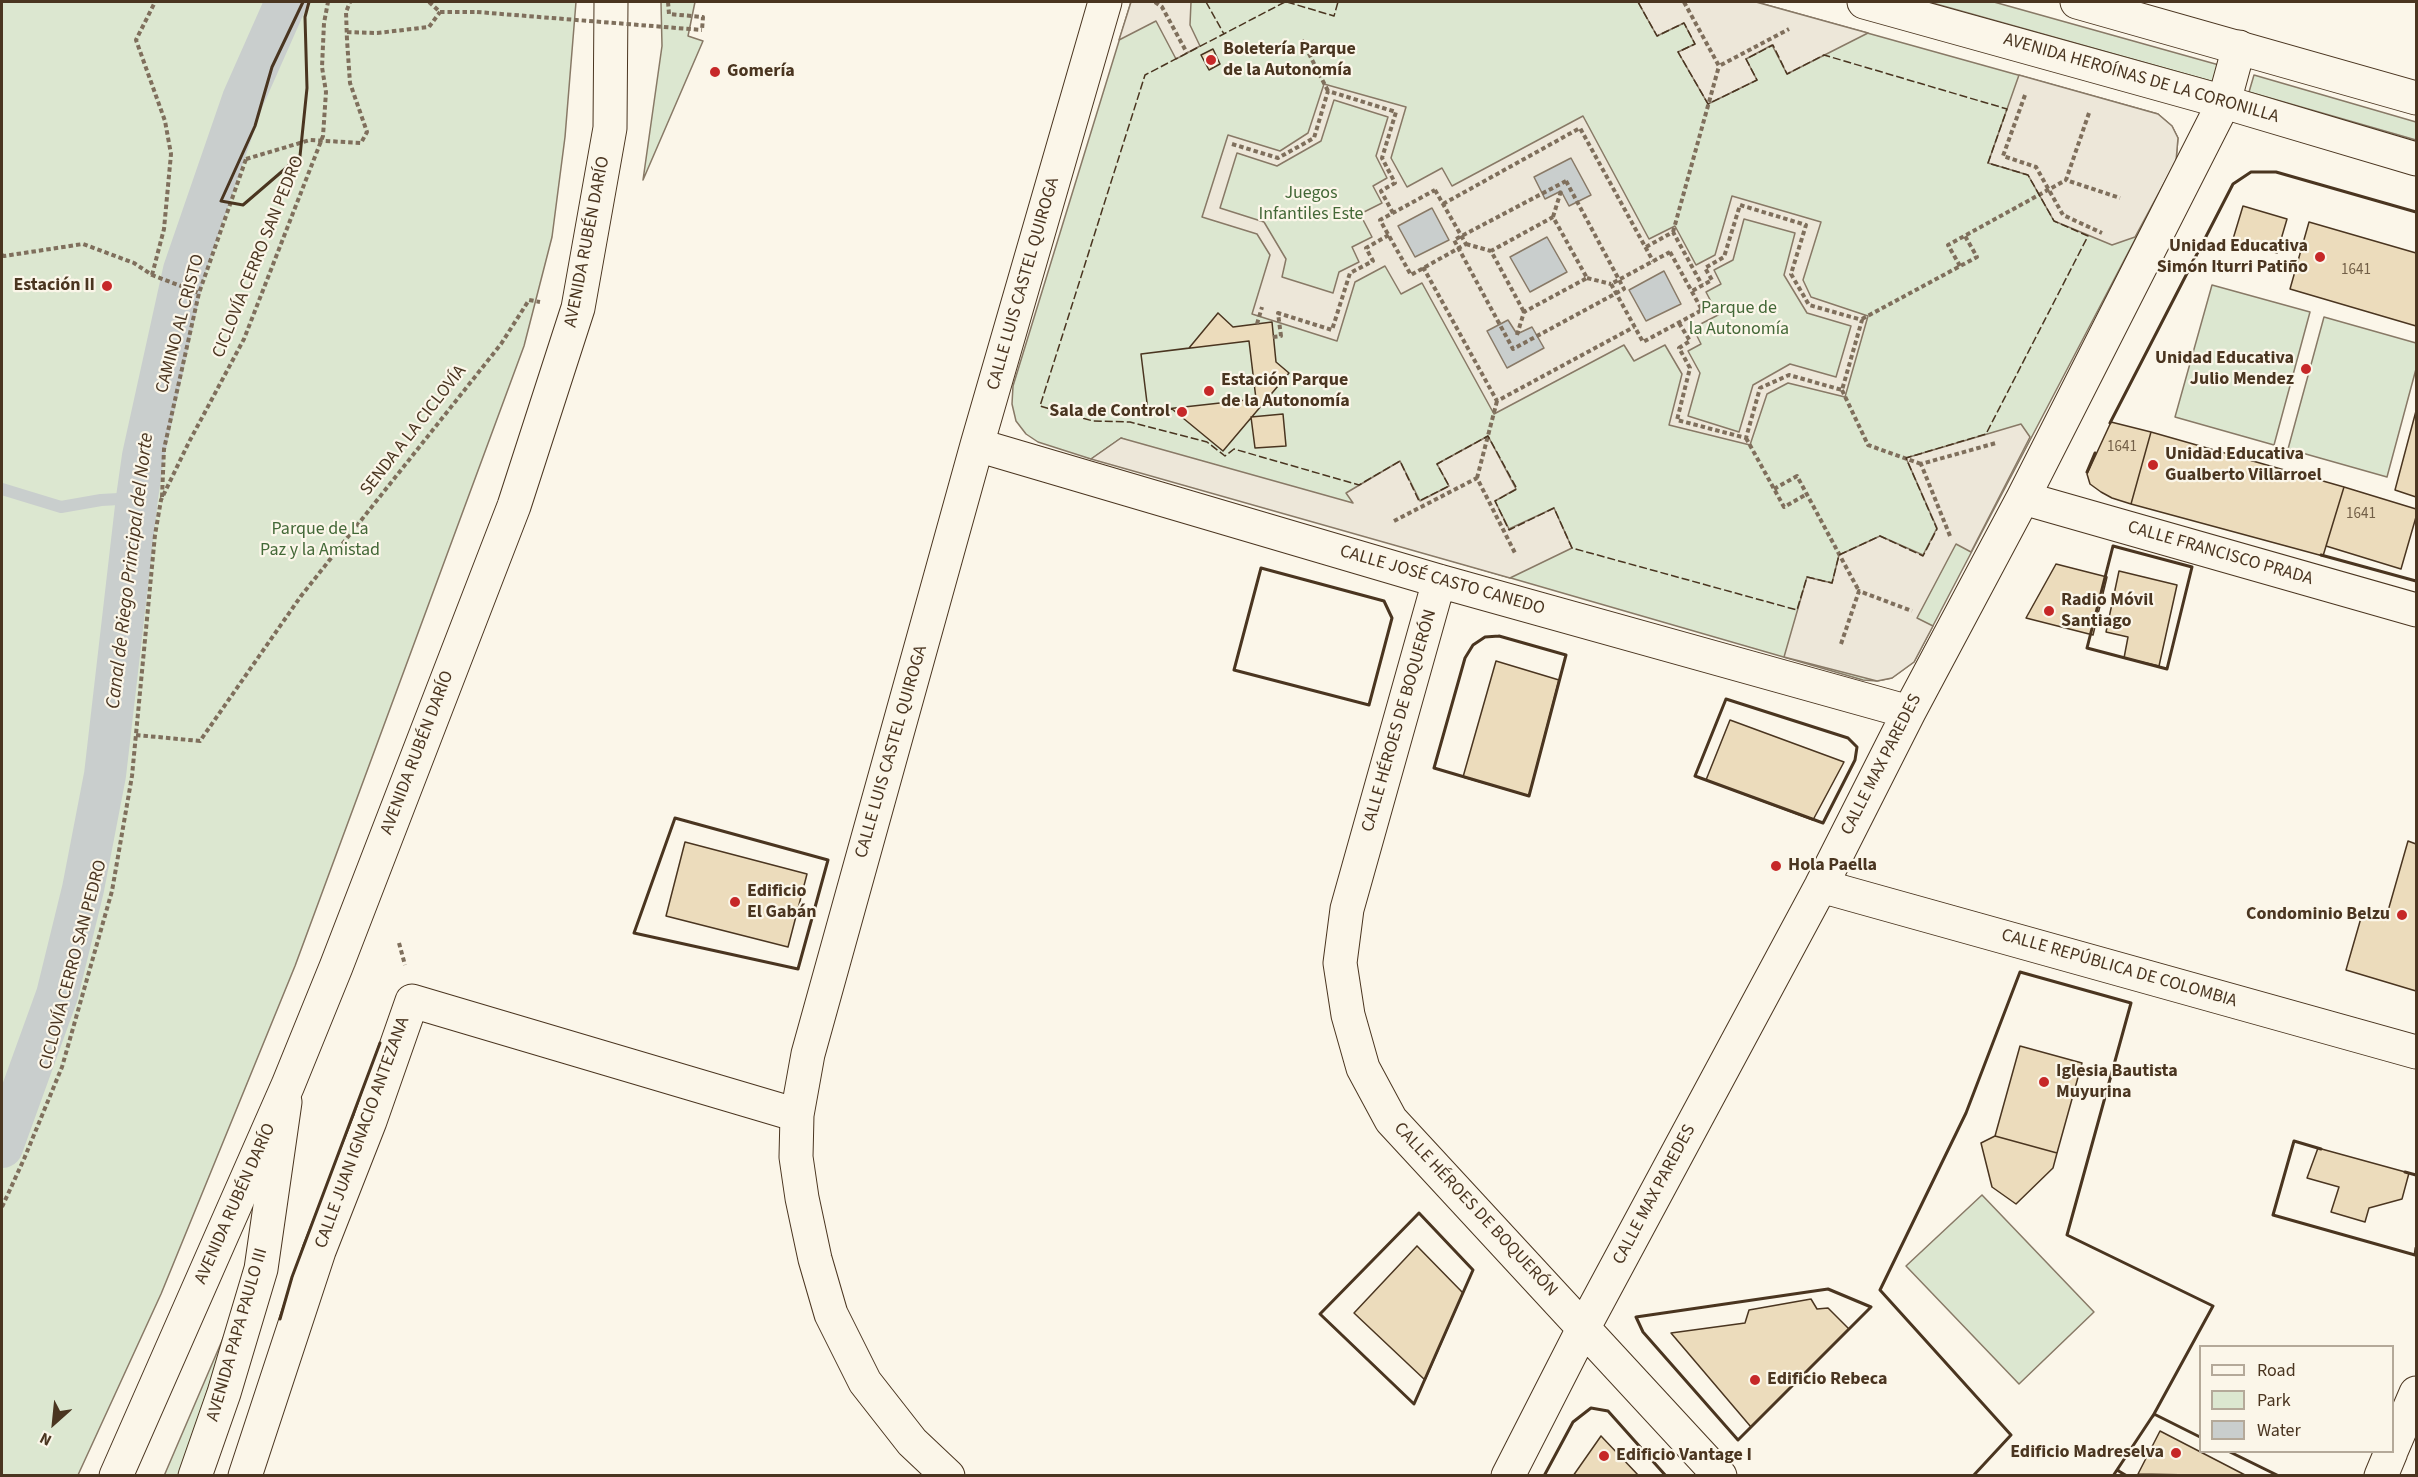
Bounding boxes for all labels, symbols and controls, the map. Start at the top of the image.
street label: AVENIDA HEROÍNAS DE LA CORONILLA [2001,29,2281,129]
place label: Boletería Parque de la Autonomía [1223,39,1356,82]
marker: Boletería Parque de la Autonomía [1204,53,1218,67]
place label: Gomería [727,61,795,83]
marker: Gomería [708,65,722,79]
street label: CICLOVÍA CERRO SAN PEDRO [209,153,309,361]
street label: AVENIDA RUBÉN DARÍO [561,155,615,329]
street label: CALLE LUIS CASTEL QUIROGA [983,175,1065,393]
park label: Juegos Infantiles Este [1259,183,1363,226]
place label: Unidad Educativa Simón Iturri Patiño [2157,236,2308,278]
marker: Unidad Educativa Simón Iturri Patiño [2313,250,2327,264]
street label: CAMINO AL CRISTO [152,252,210,396]
house number: 1641 [2341,262,2371,280]
place label: Estación II [13,275,95,297]
marker: Estación II [100,279,114,293]
park label: Parque de la Autonomía [1689,298,1789,340]
place label: Unidad Educativa Julio Mendez [2155,348,2294,391]
street label: SENDA A LA CICLOVÍA [356,361,472,501]
marker: Unidad Educativa Julio Mendez [2299,362,2313,376]
place label: Estación Parque de la Autonomía [1221,370,1350,412]
marker: Estación Parque de la Autonomía [1202,384,1216,398]
place label: Sala de Control [1049,401,1170,423]
marker: Sala de Control [1175,405,1189,419]
water label: Canal de Riego Principal del Norte [102,432,160,710]
house number: 1641 [2107,439,2137,457]
place label: Unidad Educativa Gualberto Villarroel [2165,444,2322,486]
marker: Unidad Educativa Gualberto Villarroel [2146,458,2160,472]
house number: 1641 [2346,506,2376,524]
street label: CALLE FRANCISCO PRADA [2125,517,2315,591]
park label: Parque de La Paz y la Amistad [260,519,380,562]
street label: CALLE JOSÉ CASTO CANEDO [1337,541,1547,621]
place label: Radio Móvil Santiago [2061,590,2153,632]
marker: Radio Móvil Santiago [2042,604,2056,618]
street label: CALLE HÉROES DE BOQUERÓN [1358,607,1442,835]
street label: CALLE LUIS CASTEL QUIROGA [851,643,933,861]
street label: AVENIDA RUBÉN DARÍO [377,668,459,838]
street label: CALLE MAX PAREDES [1837,691,1927,839]
place label: Hola Paella [1788,855,1877,877]
street label: CICLOVÍA CERRO SAN PEDRO [36,858,112,1072]
marker: Hola Paella [1769,859,1783,873]
place label: Edificio El Gabán [747,881,816,924]
marker: Edificio El Gabán [728,895,742,909]
place label: Condominio Belzu [2246,904,2390,926]
marker: Condominio Belzu [2395,908,2409,922]
street label: CALLE REPÚBLICA DE COLOMBIA [1999,925,2239,1013]
street label: CALLE JUAN IGNACIO ANTEZANA [311,1014,415,1252]
place label: Iglesia Bautista Muyurina [2056,1061,2178,1104]
marker: Iglesia Bautista Muyurina [2037,1075,2051,1089]
street label: CALLE HÉROES DE BOQUERÓN [1389,1118,1561,1302]
street label: AVENIDA RUBÉN DARÍO [191,1120,281,1288]
street label: CALLE MAX PAREDES [1609,1121,1701,1269]
street label: AVENIDA PAPA PAULO III [203,1246,273,1424]
legend [2199,1345,2394,1453]
text: Road [2257,1358,2296,1383]
place label: Edificio Rebeca [1767,1369,1888,1391]
marker: Edificio Rebeca [1748,1373,1762,1387]
text: Park [2257,1388,2291,1413]
north arrow [24,1393,84,1453]
text: Water [2257,1418,2301,1443]
text: N [36,1427,56,1451]
place label: Edificio Madreselva [2010,1442,2164,1464]
place label: Edificio Vantage I [1616,1445,1752,1467]
marker: Edificio Madreselva [2169,1446,2183,1460]
marker: Edificio Vantage I [1597,1449,1611,1463]

